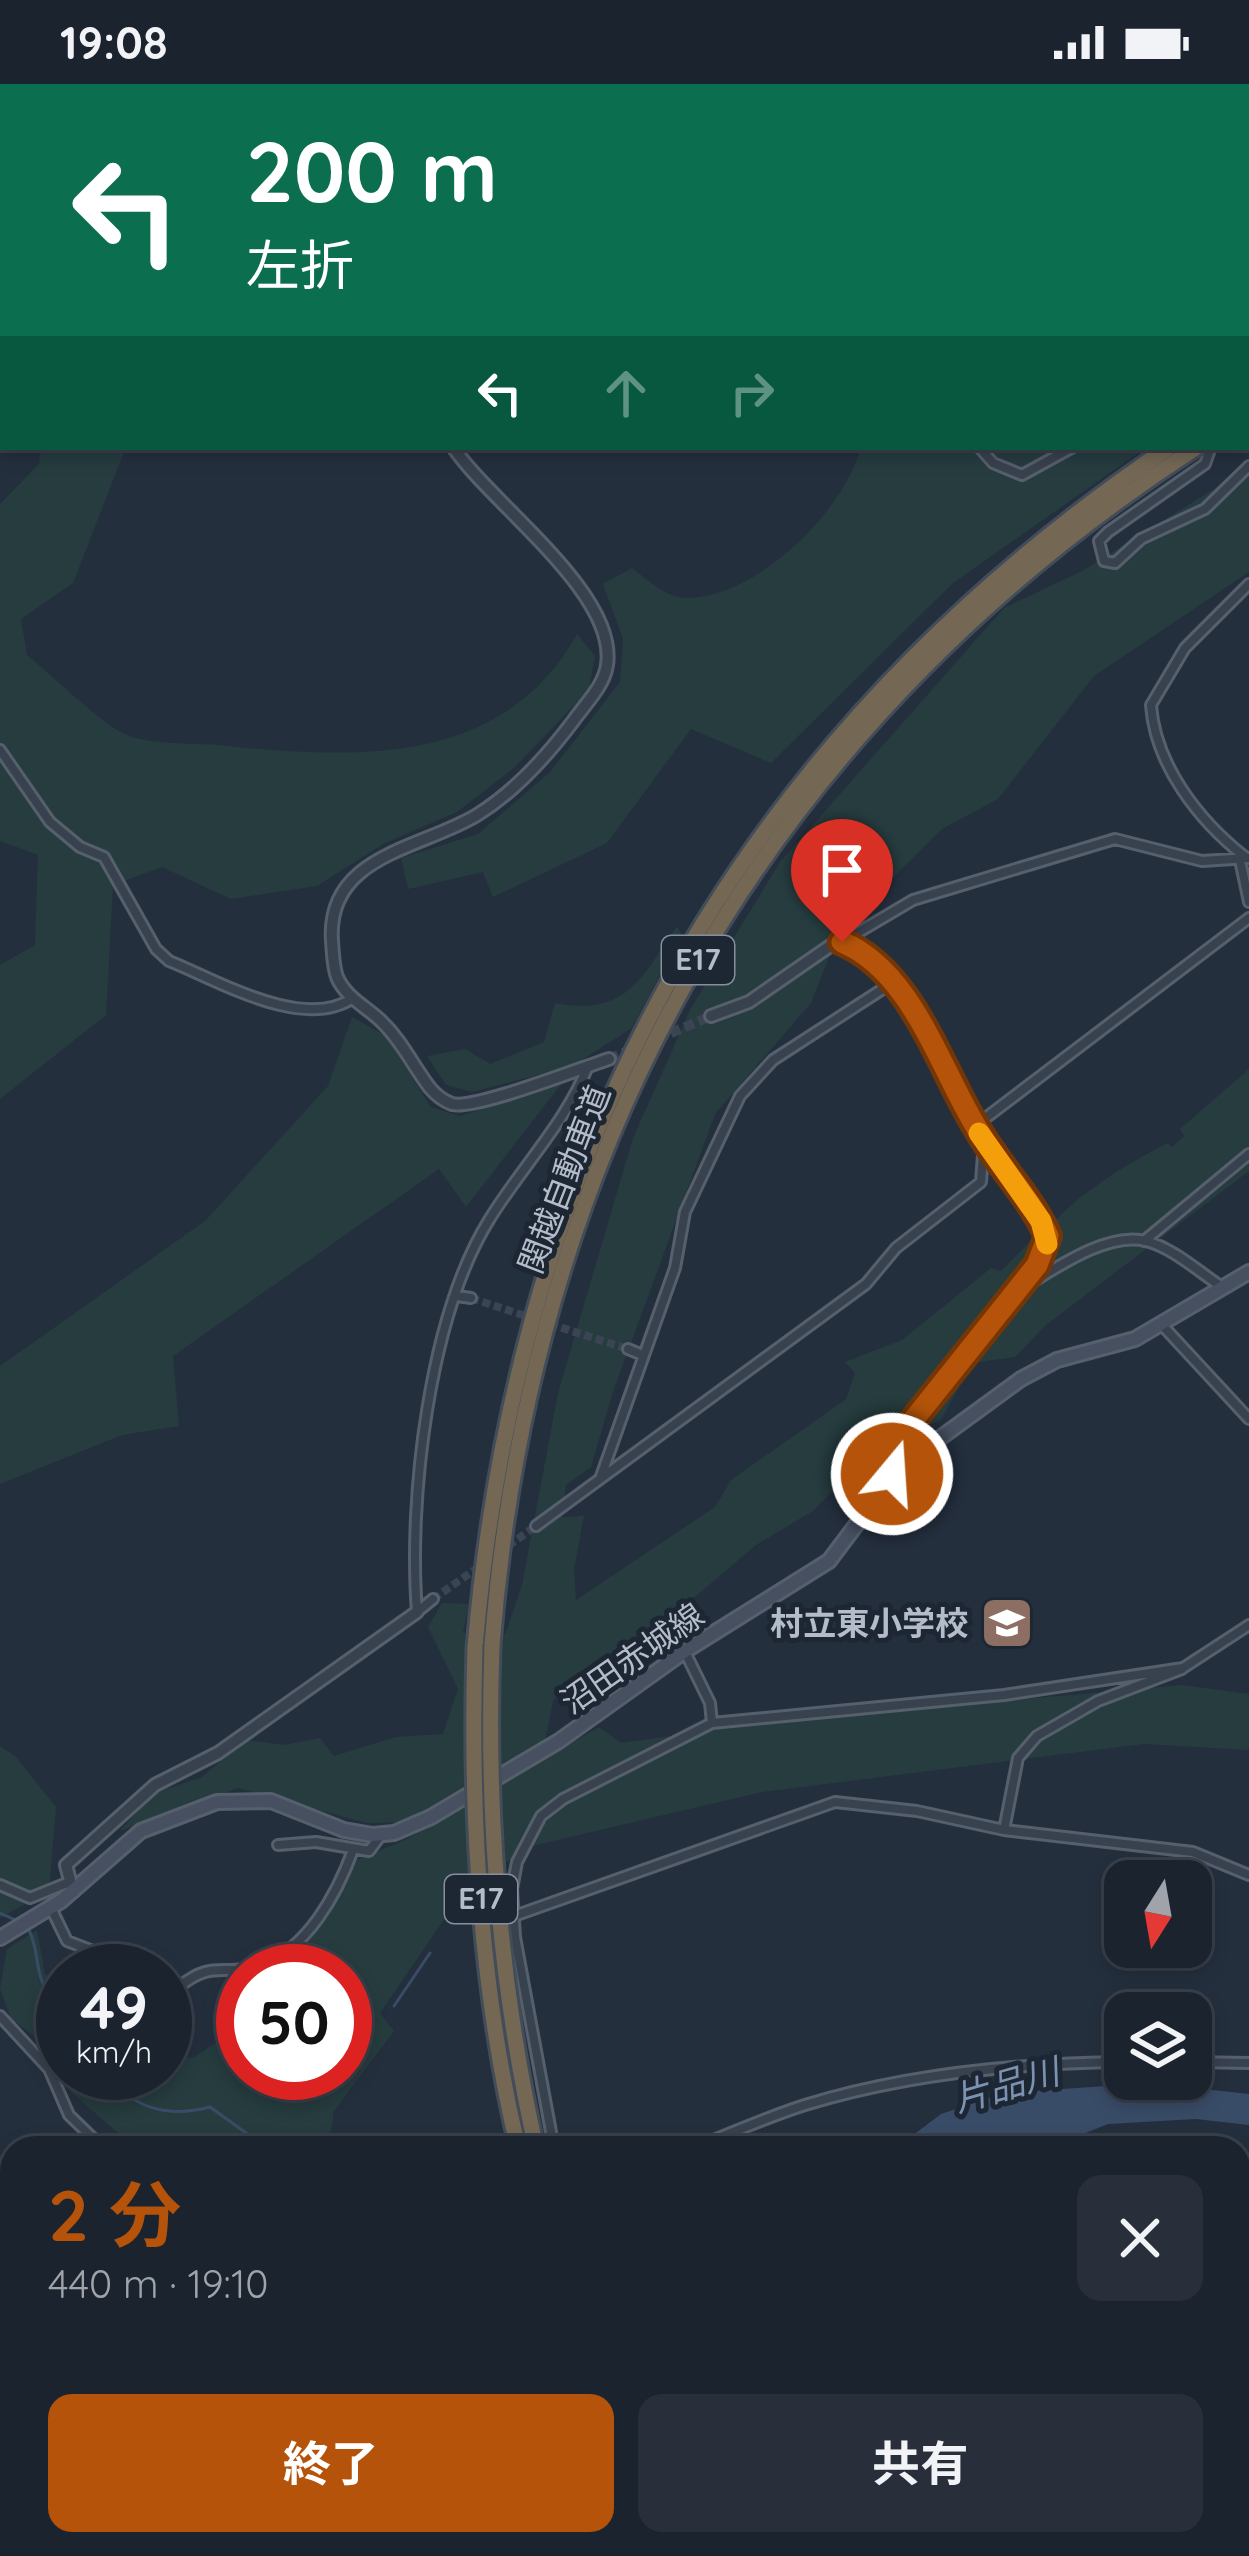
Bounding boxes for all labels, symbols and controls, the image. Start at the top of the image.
text: 19:08 [60,14,168,70]
text: 200 m [246,118,498,223]
icon: left [48,132,204,288]
text: 左折 [246,231,354,299]
icon: left [467,360,533,426]
icon: ahead [593,360,659,426]
icon: right [719,360,785,426]
pin [791,819,893,942]
icon: arrive [809,837,875,903]
road number: E17 [662,936,734,984]
street label: 関越自動車道 [509,1079,618,1279]
position arrow [829,1411,955,1537]
street label: 沼田赤城線 [552,1593,711,1722]
school or university icon: 村立東小学校 [979,1595,1035,1651]
place label: 村立東小学校 [770,1602,968,1643]
north arrow [1104,1860,1212,1968]
map controls [1104,1860,1212,2100]
road number: E17 [445,1875,517,1923]
speed limit sign: 50 [216,1944,372,2100]
text: 49 [80,1969,148,2044]
button: layers [1104,1992,1212,2100]
text: km/h [76,2033,152,2071]
water label: 片品川 [948,2047,1068,2121]
text: 2 分 [48,2169,181,2259]
button: close [1077,2175,1203,2301]
text: 440 m · 19:10 [48,2259,269,2308]
button: 終了 [48,2394,614,2532]
button: 共有 [638,2394,1203,2532]

